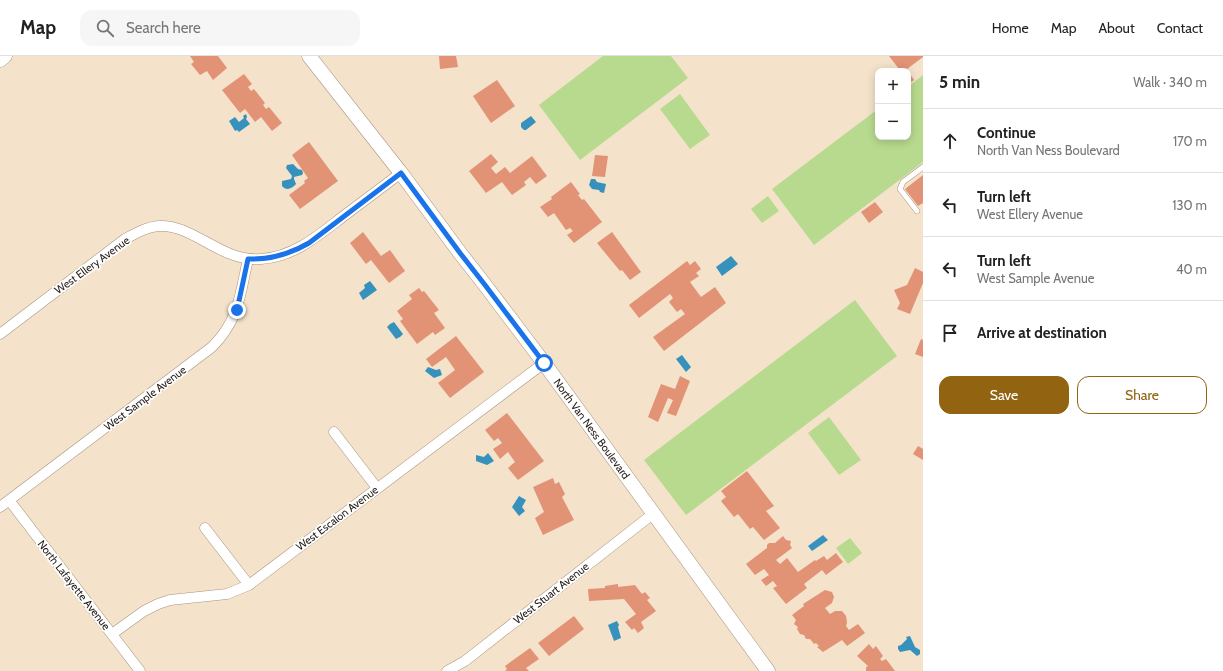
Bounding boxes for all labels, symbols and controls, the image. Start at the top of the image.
search box [80,10,360,46]
text: Map [20,16,56,39]
icon: search [94,17,116,39]
text: Search here [126,19,201,37]
text: Home [992,19,1029,37]
text: Map [1051,19,1076,37]
text: About [1098,19,1135,37]
text: Contact [1157,19,1203,37]
map controls [875,68,911,140]
button: + [875,68,911,104]
text: 5 min [939,72,980,92]
text: Walk · 340 m [1133,74,1207,90]
button: − [875,104,911,140]
text: Continue [977,124,1036,142]
icon: ahead [939,130,961,152]
text: 170 m [1173,133,1207,149]
text: North Van Ness Boulevard [977,142,1120,158]
text: Turn left [977,188,1031,206]
icon: left [939,194,961,216]
text: 130 m [1172,197,1207,213]
text: West Ellery Avenue [977,206,1083,222]
street label: West Ellery Avenue [52,233,133,297]
text: Turn left [977,252,1031,270]
icon: left [939,258,961,280]
text: 40 m [1176,261,1207,277]
text: West Sample Avenue [977,270,1094,286]
route end [228,301,246,319]
icon: arrive [939,322,961,344]
text: Arrive at destination [977,324,1107,342]
route start [535,354,553,372]
street label: West Sample Avenue [101,362,189,433]
street label: North Van Ness Boulevard [551,376,633,482]
button: Save [939,376,1069,414]
button: Share [1077,376,1207,414]
street label: West Escalon Avenue [293,482,381,553]
street label: North Lafayette Avenue [35,537,114,633]
street label: West Stuart Avenue [510,559,592,627]

